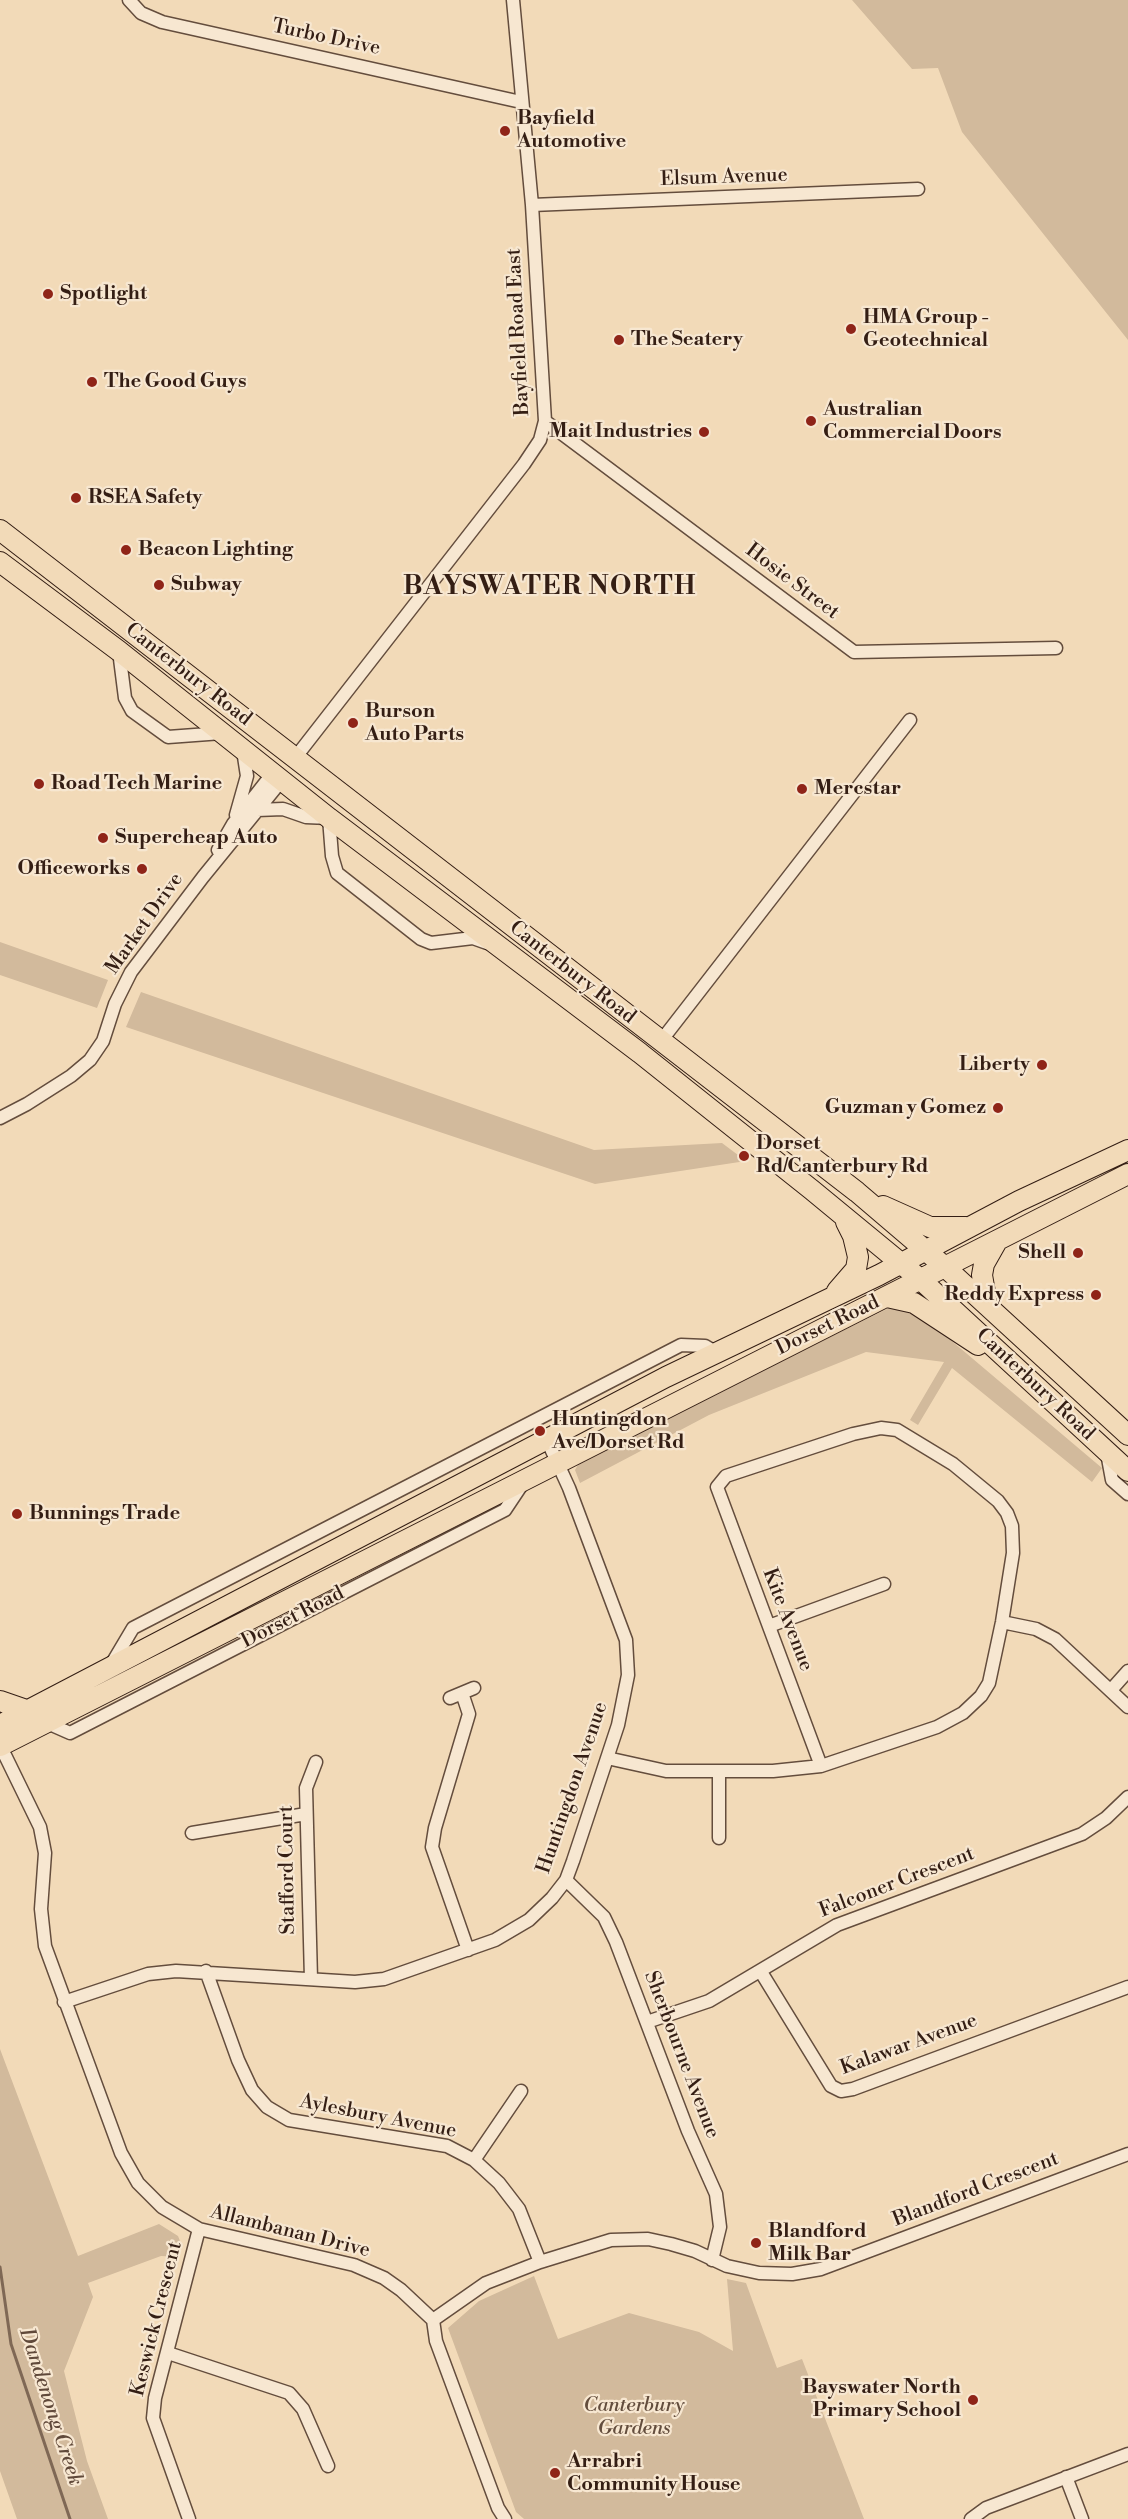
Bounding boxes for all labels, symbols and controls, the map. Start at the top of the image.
street label: Turbo Drive [270,15,382,61]
place label: Bayfield Automotive [517,107,626,154]
marker: Bayfield Automotive [498,124,512,138]
street label: Elsum Avenue [660,164,788,192]
street label: Bayfield Road East [503,248,535,416]
place label: Spotlight [60,282,147,306]
marker: Spotlight [41,287,55,301]
place label: HMA Group - Geotechnical [863,306,989,353]
marker: HMA Group - Geotechnical [844,322,858,336]
place label: The Seatery [631,328,743,352]
marker: The Seatery [612,333,626,347]
place label: The Good Guys [104,370,246,394]
marker: The Good Guys [85,375,99,389]
place label: Australian Commercial Doors [823,398,1002,445]
marker: Australian Commercial Doors [804,414,818,428]
place label: Mait Industries [549,420,692,444]
marker: Mait Industries [697,425,711,439]
place label: RSEA Safety [88,486,202,510]
marker: RSEA Safety [69,491,83,505]
place label: Beacon Lighting [138,538,293,562]
street label: Hosie Street [740,539,844,625]
marker: Beacon Lighting [119,543,133,557]
district label: BAYSWATER NORTH [403,572,697,604]
place label: Subway [171,573,242,597]
marker: Subway [152,578,166,592]
street label: Canterbury Road [120,618,256,732]
place label: Burson Auto Parts [365,700,464,747]
marker: Burson Auto Parts [346,716,360,730]
place label: Road Tech Marine [51,772,222,796]
marker: Road Tech Marine [32,777,46,791]
place label: Mercstar [814,777,901,801]
marker: Mercstar [795,782,809,796]
place label: Supercheap Auto [115,826,278,850]
marker: Supercheap Auto [96,831,110,845]
place label: Officeworks [17,857,130,881]
marker: Officeworks [135,862,149,876]
street label: Market Drive [101,869,189,979]
street label: Canterbury Road [504,916,640,1030]
place label: Liberty [959,1053,1030,1077]
marker: Liberty [1035,1058,1049,1072]
place label: Guzman y Gomez [825,1096,986,1120]
marker: Guzman y Gomez [991,1101,1005,1115]
place label: Dorset Rd/Canterbury Rd [756,1132,928,1179]
marker: Dorset Rd/Canterbury Rd [737,1149,751,1163]
place label: Shell [1018,1241,1066,1265]
marker: Shell [1071,1246,1085,1260]
place label: Reddy Express [944,1283,1084,1307]
marker: Reddy Express [1089,1288,1103,1302]
street label: Dorset Road [772,1291,884,1361]
street label: Canterbury Road [971,1324,1099,1446]
place label: Huntingdon Ave/Dorset Rd [552,1408,684,1455]
marker: Huntingdon Ave/Dorset Rd [533,1424,547,1438]
place label: Bunnings Trade [29,1502,180,1526]
marker: Bunnings Trade [10,1507,24,1521]
street label: Kite Avenue [756,1565,818,1675]
street label: Dorset Road [238,1582,348,1654]
street label: Huntingdon Avenue [532,1699,614,1877]
street label: Stafford Court [275,1805,301,1935]
street label: Falconer Crescent [816,1842,978,1924]
street label: Sherbourne Avenue [638,1968,724,2142]
street label: Kalawar Avenue [837,2009,981,2081]
street label: Aylesbury Avenue [298,2090,458,2144]
street label: Blandford Crescent [890,2147,1062,2233]
street label: Allambanan Drive [208,2201,372,2263]
place label: Blandford Milk Bar [768,2220,867,2267]
marker: Blandford Milk Bar [749,2236,763,2250]
street label: Keswick Crescent [126,2239,188,2399]
water label: Dandenong Creek [13,2325,87,2489]
place label: Bayswater North Primary School [802,2376,961,2423]
marker: Bayswater North Primary School [966,2393,980,2407]
park label: Canterbury Gardens [583,2394,685,2441]
place label: Arrabri Community House [567,2450,740,2497]
marker: Arrabri Community House [548,2466,562,2480]

